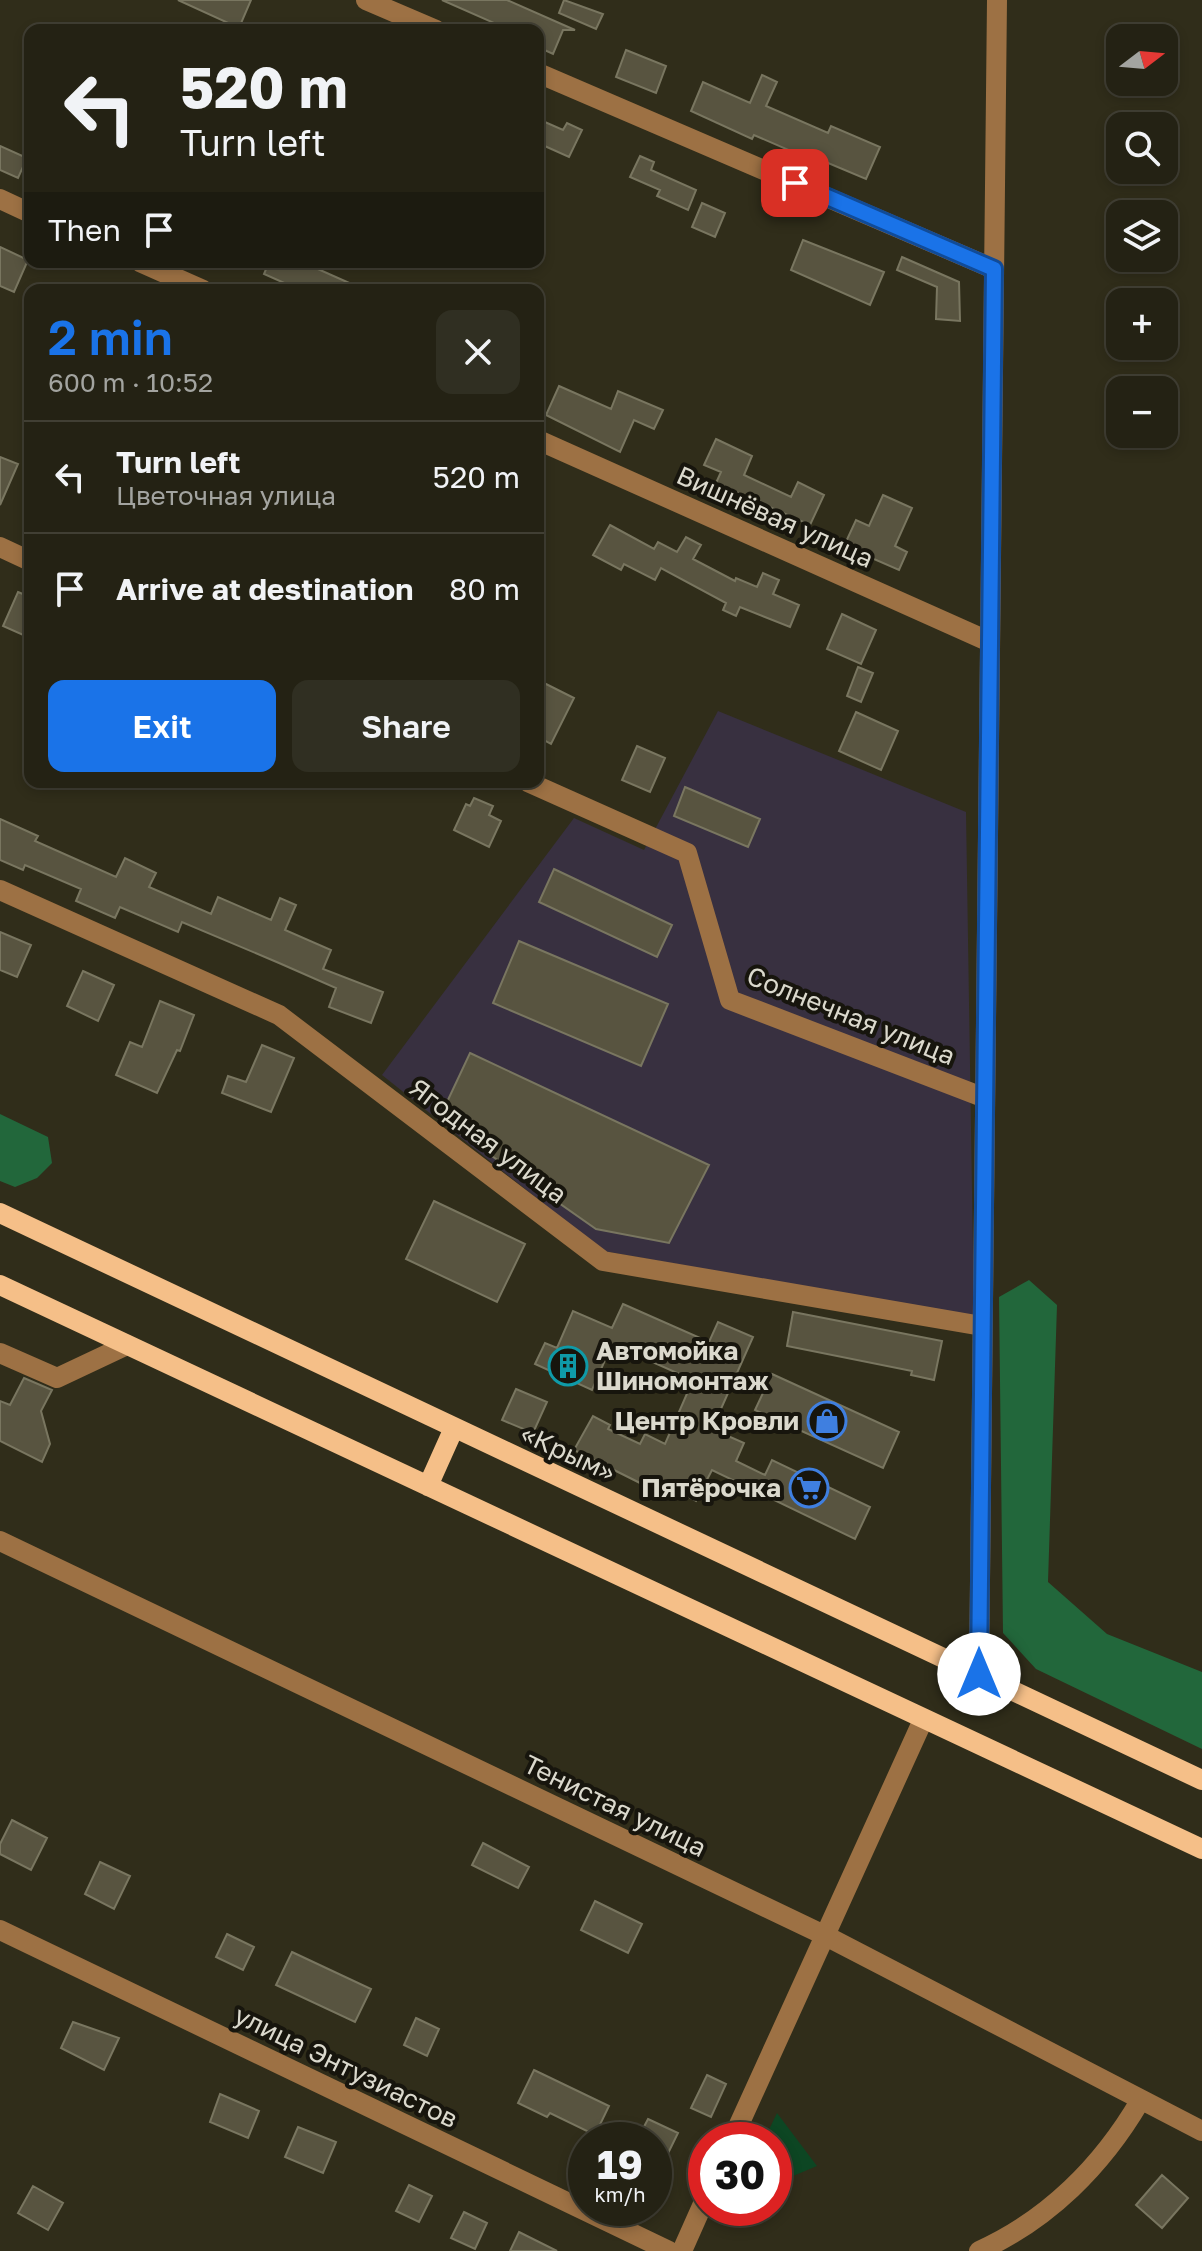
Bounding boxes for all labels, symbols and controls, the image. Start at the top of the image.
north arrow [1106,24,1178,96]
map controls [1106,24,1178,448]
text: 520 m [180,53,348,120]
icon: left [48,56,152,160]
button: search [1106,112,1178,184]
text: Turn left [180,121,326,164]
pin [761,149,829,217]
icon: arrive [773,161,817,205]
button: layers [1106,200,1178,272]
icon: arrive [137,208,181,252]
text: Then [48,212,121,248]
button: + [1106,288,1178,360]
text: 2 min [48,308,173,366]
button: close [436,310,520,394]
text: 600 m · 10:52 [48,367,213,398]
button: − [1106,376,1178,448]
text: Turn left [116,444,241,480]
icon: left [48,455,92,499]
text: 520 m [433,459,520,495]
street label: Вишнёвая улица [672,459,878,574]
text: Цветочная улица [116,480,336,511]
icon: arrive [48,567,92,611]
text: Arrive at destination [116,571,413,607]
text: 80 m [449,571,520,607]
button: Exit [48,680,276,772]
button: Share [292,680,520,772]
street label: Солнечная улица [743,960,960,1071]
street label: Ягодная улица [404,1071,573,1210]
place label: Автомойка Шиномонтаж [596,1335,769,1396]
building icon: Автомойка Шиномонтаж [547,1345,589,1387]
shop icon: Центр Кровли [806,1400,848,1442]
place label: Центр Кровли [614,1405,799,1436]
street label: «Крым» [516,1417,620,1488]
supermarket icon: Пятёрочка [788,1467,830,1509]
place label: Пятёрочка [641,1472,781,1503]
position arrow [937,1632,1021,1716]
street label: Тенистая улица [519,1748,712,1863]
street label: улица Энтузиастов [229,1999,463,2134]
speed limit sign: 30 [688,2122,792,2226]
text: 19 [597,2140,643,2188]
text: km/h [595,2182,645,2206]

